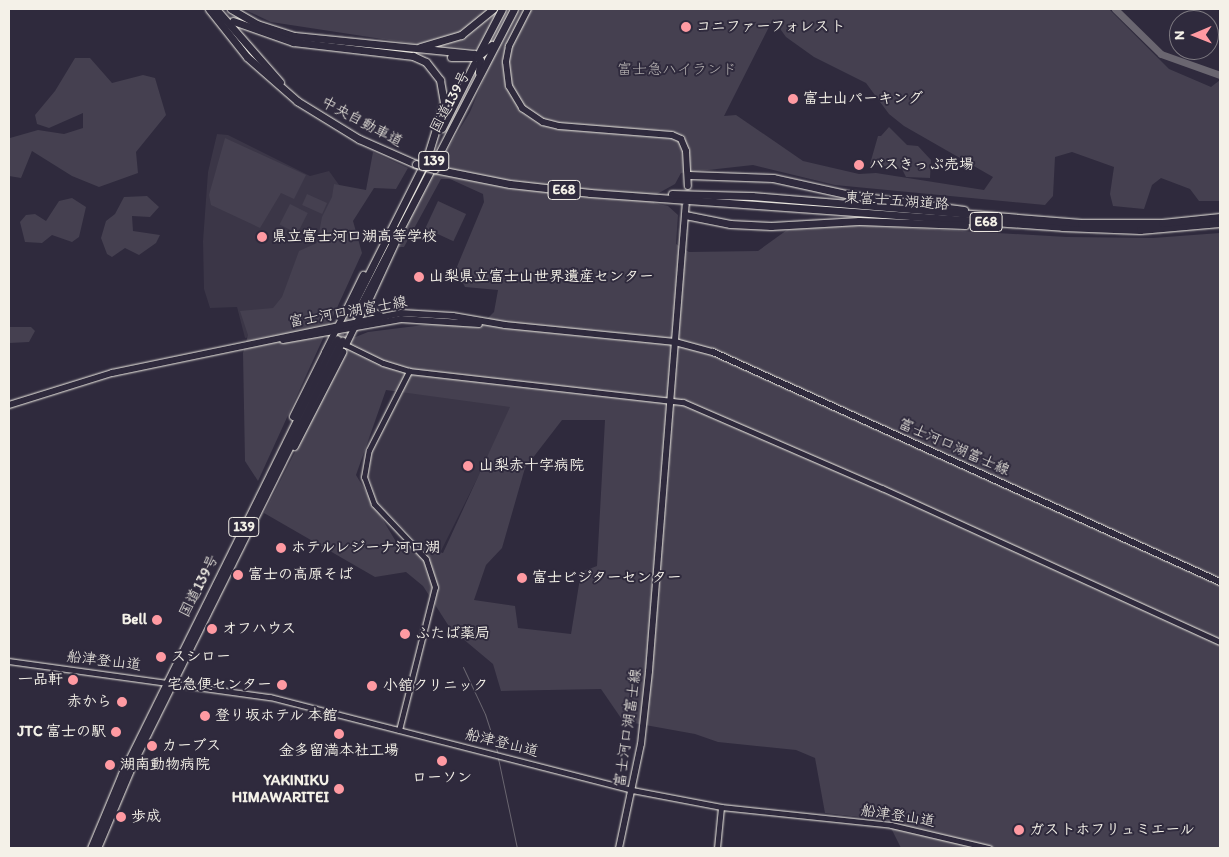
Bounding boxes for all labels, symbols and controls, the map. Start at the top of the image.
north arrow [1169,10,1219,60]
place label: コニファーフォレスト [696,18,846,36]
marker: コニファーフォレスト [680,21,692,33]
text: N [1171,30,1188,40]
park label: 富士急ハイランド [617,61,737,79]
street label: 国道139号 [426,68,474,136]
place label: 富士山パーキング [803,90,923,108]
street label: 中央自動車道 [318,93,406,151]
marker: 富士山パーキング [787,93,799,105]
road number: 139 [418,150,450,172]
place label: バスきっぷ売場 [869,156,974,174]
marker: バスきっぷ売場 [853,159,865,171]
road number: E68 [546,178,582,202]
street label: 東富士五湖道路 [844,188,950,214]
road number: E68 [968,210,1004,233]
place label: 県立富士河口湖高等学校 [272,228,437,246]
marker: 県立富士河口湖高等学校 [256,231,268,243]
place label: 山梨県立富士山世界遺産センター [429,268,654,286]
marker: 山梨県立富士山世界遺産センター [413,271,425,283]
street label: 富士河口湖富士線 [287,293,409,331]
street label: 富士河口湖富士線 [896,414,1012,480]
place label: 山梨赤十字病院 [479,457,584,475]
marker: 山梨赤十字病院 [461,459,475,473]
road number: 139 [228,516,260,538]
place label: ホテルレジーナ河口湖 [291,539,441,557]
marker: ホテルレジーナ河口湖 [275,542,287,554]
street label: 国道139号 [176,552,222,620]
place label: 富士の高原そば [248,566,353,584]
marker: 富士の高原そば [232,569,244,581]
place label: 富士ビジターセンター [532,569,682,587]
marker: 富士ビジターセンター [516,572,528,584]
place label: Bell [122,611,147,629]
marker: Bell [151,614,163,626]
place label: オフハウス [222,620,297,638]
marker: オフハウス [206,623,218,635]
place label: ふたば薬局 [415,625,490,643]
marker: ふたば薬局 [399,628,411,640]
street label: 船津登山道 [66,647,142,675]
place label: スシロー [171,648,231,666]
marker: スシロー [155,651,167,663]
street label: 富士河口湖富士線 [611,667,645,789]
place label: 一品軒 [18,671,63,689]
marker: 一品軒 [67,674,79,686]
place label: 宅急便センター [167,676,272,694]
place label: 小舘クリニック [383,677,488,695]
marker: 宅急便センター [276,679,288,691]
marker: 小舘クリニック [365,679,379,693]
place label: 赤から [67,693,112,711]
marker: 赤から [116,696,128,708]
place label: 登り坂ホテル 本館 [215,707,338,725]
marker: 登り坂ホテル 本館 [199,710,211,722]
place label: JTC 富士の駅 [17,723,106,741]
street label: 船津登山道 [463,725,541,761]
marker: JTC 富士の駅 [110,726,122,738]
marker: 金多留満本社工場 [333,728,345,740]
place label: カーブス [162,737,222,755]
marker: カーブス [146,740,158,752]
place label: 金多留満本社工場 [279,742,399,760]
marker: ローソン [436,755,448,767]
place label: 湖南動物病院 [120,756,210,774]
marker: 湖南動物病院 [104,759,116,771]
place label: ローソン [412,769,472,787]
place label: YAKINIKU HIMAWARITEI [232,771,329,806]
marker: YAKINIKU HIMAWARITEI [333,783,345,795]
street label: 船津登山道 [860,801,936,831]
place label: 歩成 [131,808,161,826]
marker: 歩成 [115,811,127,823]
place label: ガストホフリュミエール [1029,821,1194,839]
marker: ガストホフリュミエール [1013,824,1025,836]

